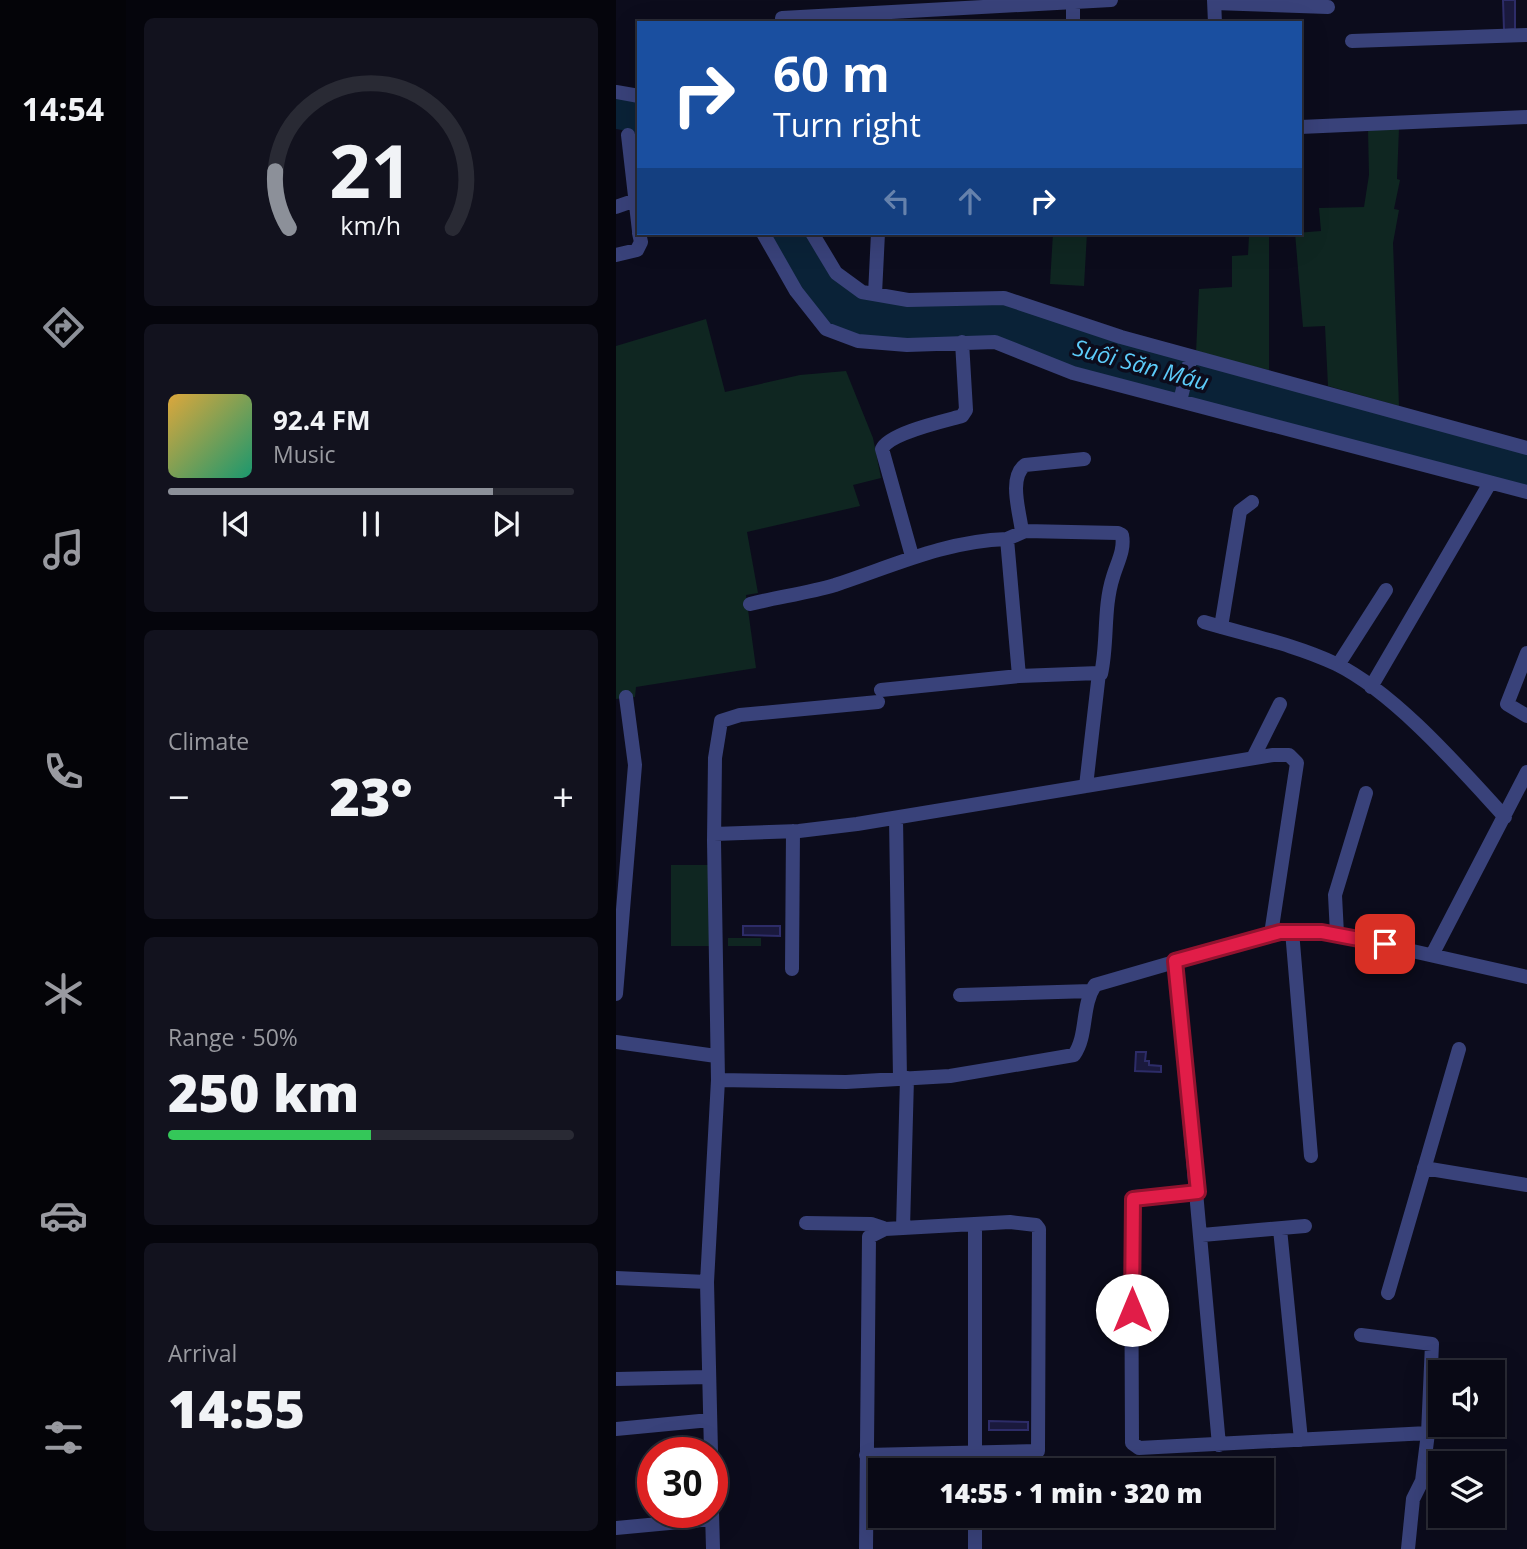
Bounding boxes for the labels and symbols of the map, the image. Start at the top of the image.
water label: Suối Săn Máu [1070,331,1212,397]
pin [1355,914,1415,974]
position arrow [1095,1273,1169,1347]
speed limit sign: 30 [637,1437,728,1528]

